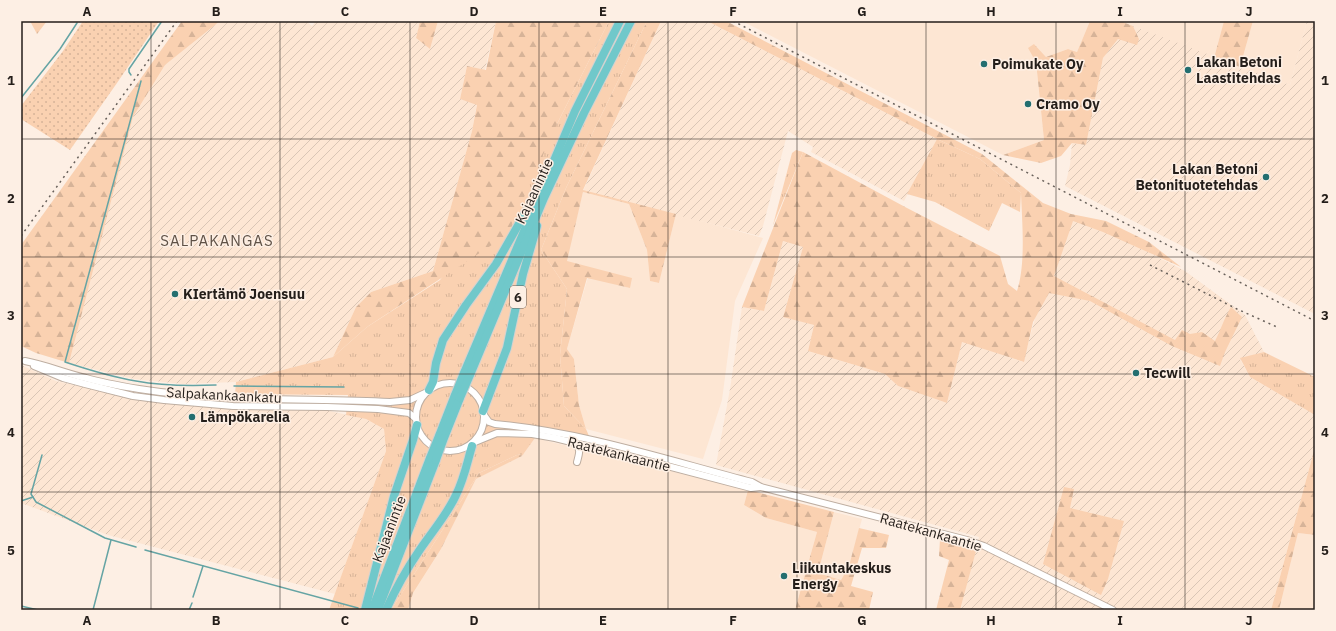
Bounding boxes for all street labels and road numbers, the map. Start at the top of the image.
street label: Kajaanintie [511,155,557,227]
road number: 6 [510,286,526,308]
street label: Salpakankaankatu [166,383,282,407]
street label: Raatekankaantie [566,433,673,476]
street label: Kajaanintie [368,493,410,565]
street label: Raatekankaantie [878,509,984,555]

